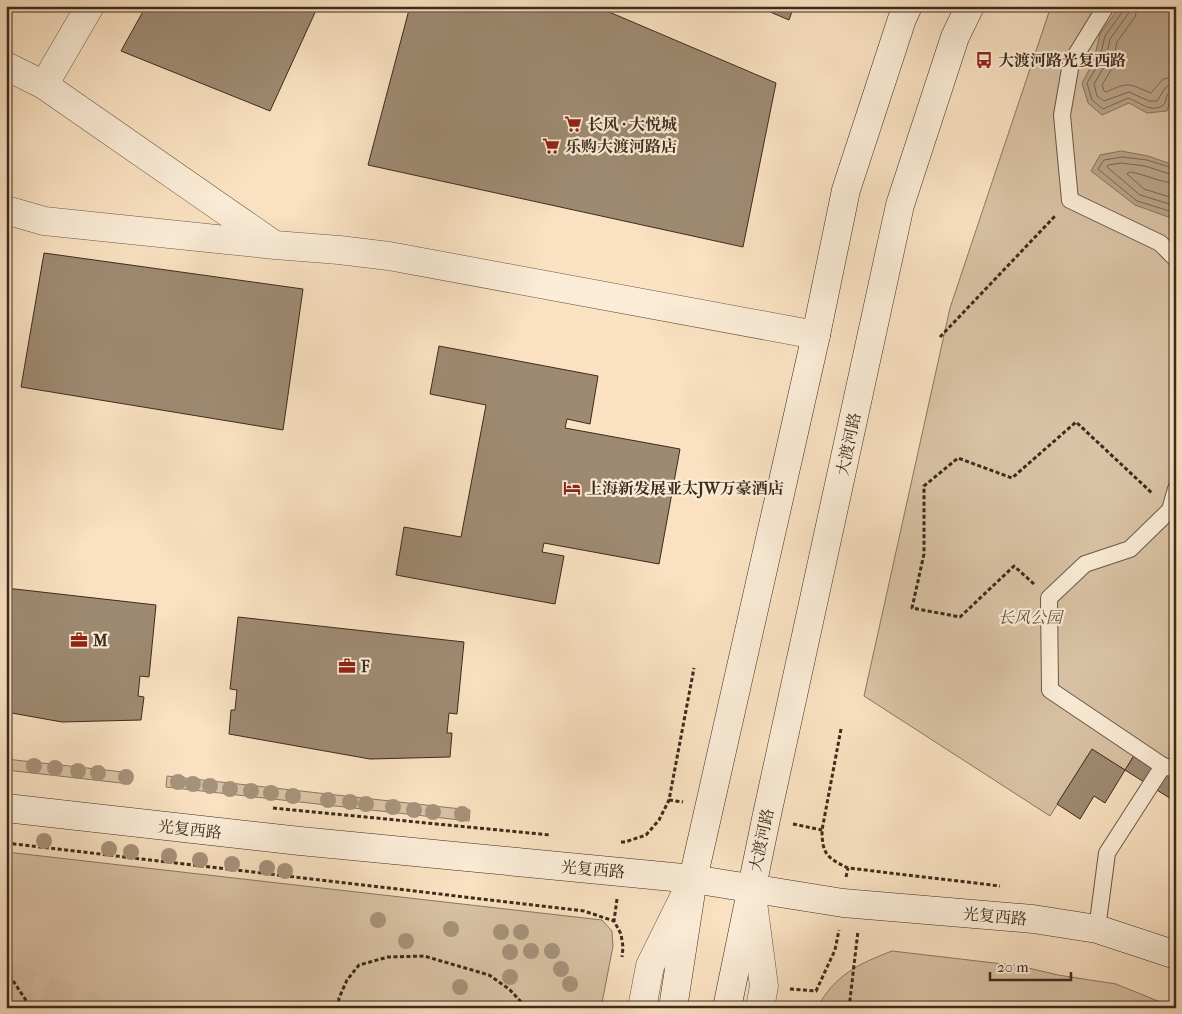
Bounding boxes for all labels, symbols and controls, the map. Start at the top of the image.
bus stop icon: 大渡河路光复西路 [974,50,994,70]
place label: 大渡河路光复西路 [998,51,1126,70]
supermarket icon: 长风 · 大悦城 [563,114,583,134]
place label: 长风 · 大悦城 [587,115,677,134]
supermarket icon: 乐购大渡河路店 [541,136,561,156]
place label: 乐购大渡河路店 [565,137,677,156]
street label: 大渡河路 [833,411,864,477]
hotel icon: 上海新发展亚太JW万豪酒店 [562,478,582,498]
place label: 上海新发展亚太JW万豪酒店 [586,479,784,499]
park label: 长风公园 [998,608,1065,627]
office icon: M [69,630,89,650]
place label: M [92,631,108,650]
office icon: F [337,656,357,676]
place label: F [360,657,370,676]
street label: 大渡河路 [746,807,777,873]
street label: 光复西路 [157,817,223,842]
street label: 光复西路 [560,857,626,882]
street label: 光复西路 [962,904,1028,929]
scale bar [990,949,1071,981]
text: 20 m [997,958,1029,976]

